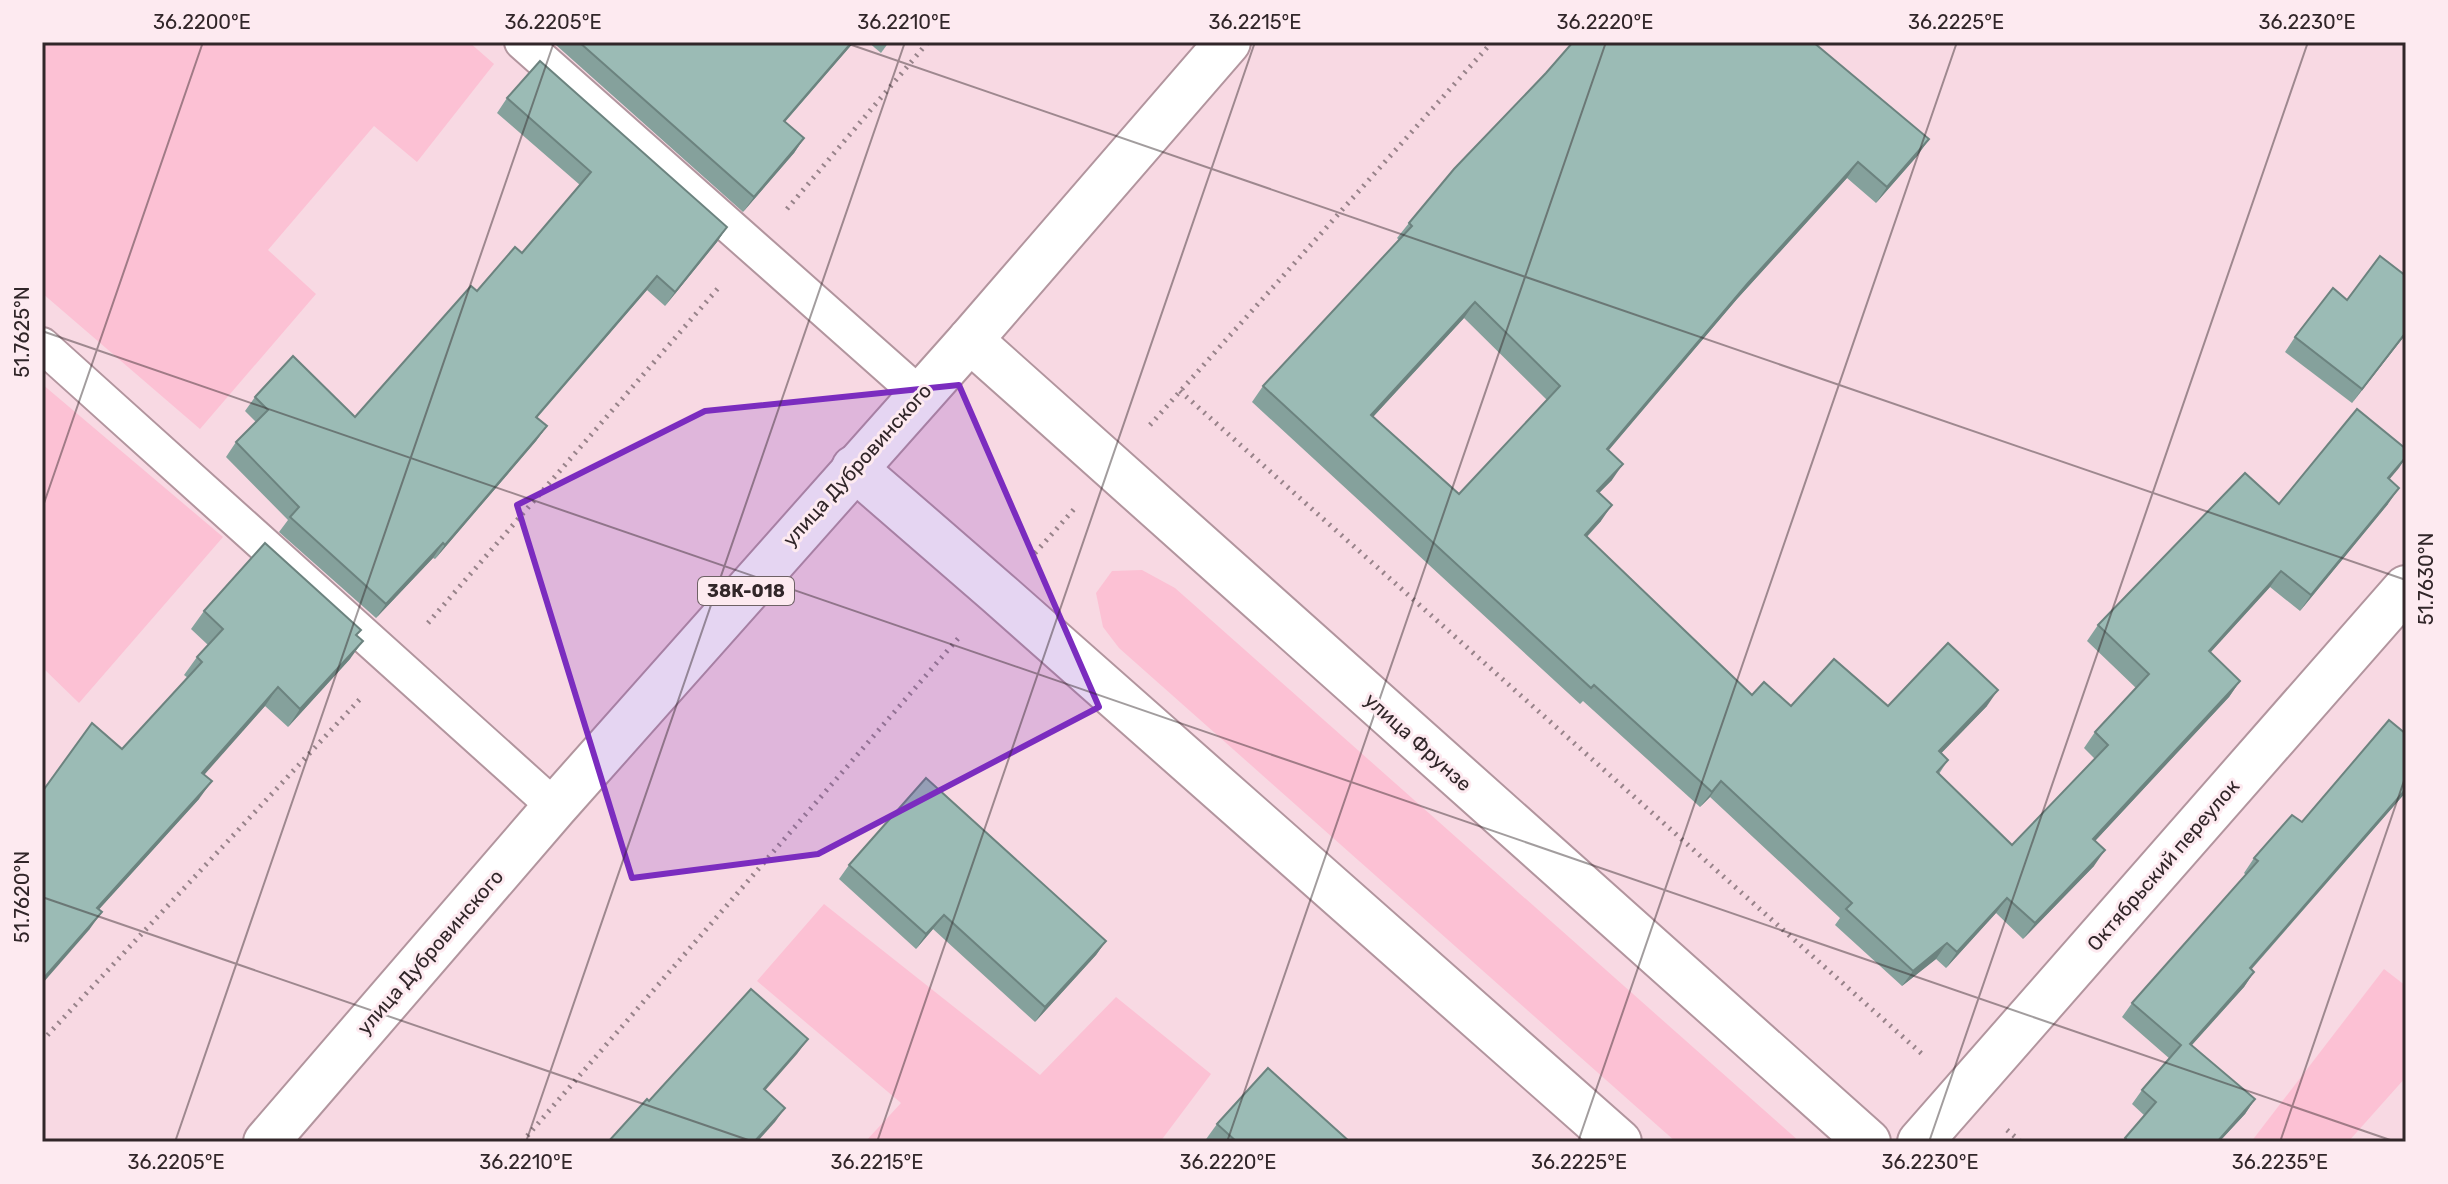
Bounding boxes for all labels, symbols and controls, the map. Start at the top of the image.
text: 36.2200°E [153,10,251,34]
text: 36.2205°E [504,10,602,34]
text: 36.2210°E [857,10,951,34]
text: 36.2215°E [1209,10,1301,34]
text: 36.2220°E [1557,10,1653,34]
text: 36.2225°E [1908,10,2004,34]
text: 36.2230°E [2258,10,2356,34]
text: 51.7625°N [10,286,34,378]
street label: улица Дубровинского [778,379,936,551]
text: 51.7630°N [2414,533,2438,625]
road number: 38К-018 [698,577,794,605]
street label: улица Фрунзе [1360,688,1476,796]
street label: Октябрьский переулок [2082,774,2244,956]
text: 51.7620°N [10,851,34,943]
street label: улица Дубровинского [352,865,508,1039]
text: 36.2205°E [127,1150,225,1174]
text: 36.2210°E [479,1150,573,1174]
text: 36.2215°E [831,1150,923,1174]
text: 36.2220°E [1180,1150,1276,1174]
text: 36.2225°E [1531,1150,1627,1174]
text: 36.2230°E [1881,1150,1979,1174]
text: 36.2235°E [2232,1150,2328,1174]

